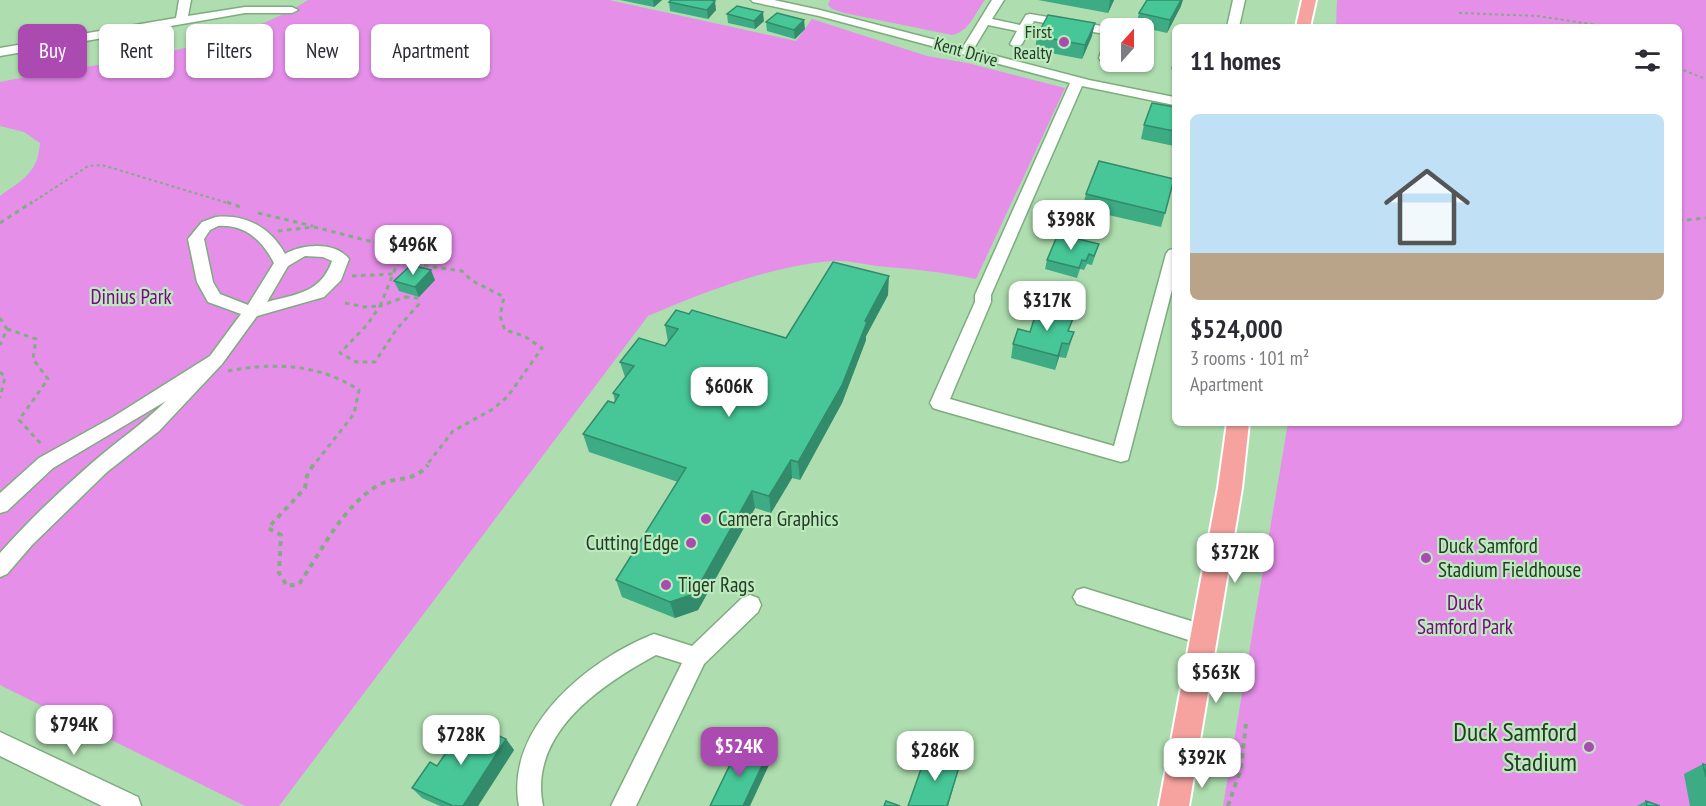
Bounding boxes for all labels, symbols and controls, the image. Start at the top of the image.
north arrow [1100,18,1154,72]
map controls [1100,18,1154,72]
place label: First Realty [1014,20,1052,64]
chip: Buy [18,24,87,78]
chip: Rent [99,24,174,78]
chip: Filters [186,24,273,78]
chip: New [285,24,359,78]
chip: Apartment [371,24,490,78]
street label: Kent Drive [932,32,1001,72]
marker: First Realty [1057,35,1071,49]
text: 11 homes [1190,44,1281,77]
icon: filters [1631,44,1664,77]
icon: home [1373,153,1481,261]
pin: $398K [1029,200,1113,251]
text: $398K [1047,206,1095,232]
pin: $496K [371,225,455,276]
text: $496K [389,231,437,257]
pin: $317K [1005,281,1089,332]
park label: Dinius Park [90,283,172,310]
text: $317K [1023,287,1071,313]
text: $524,000 [1190,312,1283,345]
text: 3 rooms · 101 m² [1190,345,1309,371]
pin: $606K [687,367,771,418]
text: Apartment [1190,371,1263,397]
text: $606K [705,373,753,399]
place label: Camera Graphics [718,505,839,532]
marker: Camera Graphics [699,512,713,526]
place label: Cutting Edge [586,529,679,556]
place label: Duck Samford Stadium Fieldhouse [1438,532,1581,583]
pin: $372K [1193,533,1277,584]
marker: Cutting Edge [684,536,698,550]
text: $372K [1211,539,1259,565]
marker: Duck Samford Stadium Fieldhouse [1419,551,1433,565]
place label: Tiger Rags [678,571,755,598]
marker: Tiger Rags [659,578,673,592]
park label: Duck Samford Park [1417,589,1513,640]
pin: $563K [1174,653,1258,704]
text: $563K [1192,659,1240,685]
pin: $794K [32,705,116,756]
text: $794K [50,711,98,737]
pin: $728K [419,715,503,766]
place label: Duck Samford Stadium [1453,715,1577,778]
text: $728K [437,721,485,747]
pin: $524K [697,727,781,778]
pin: $286K [893,731,977,782]
text: $524K [715,733,763,759]
text: $286K [911,737,959,763]
pin: $392K [1160,738,1244,789]
marker: Duck Samford Stadium [1582,740,1596,754]
text: $392K [1178,744,1226,770]

